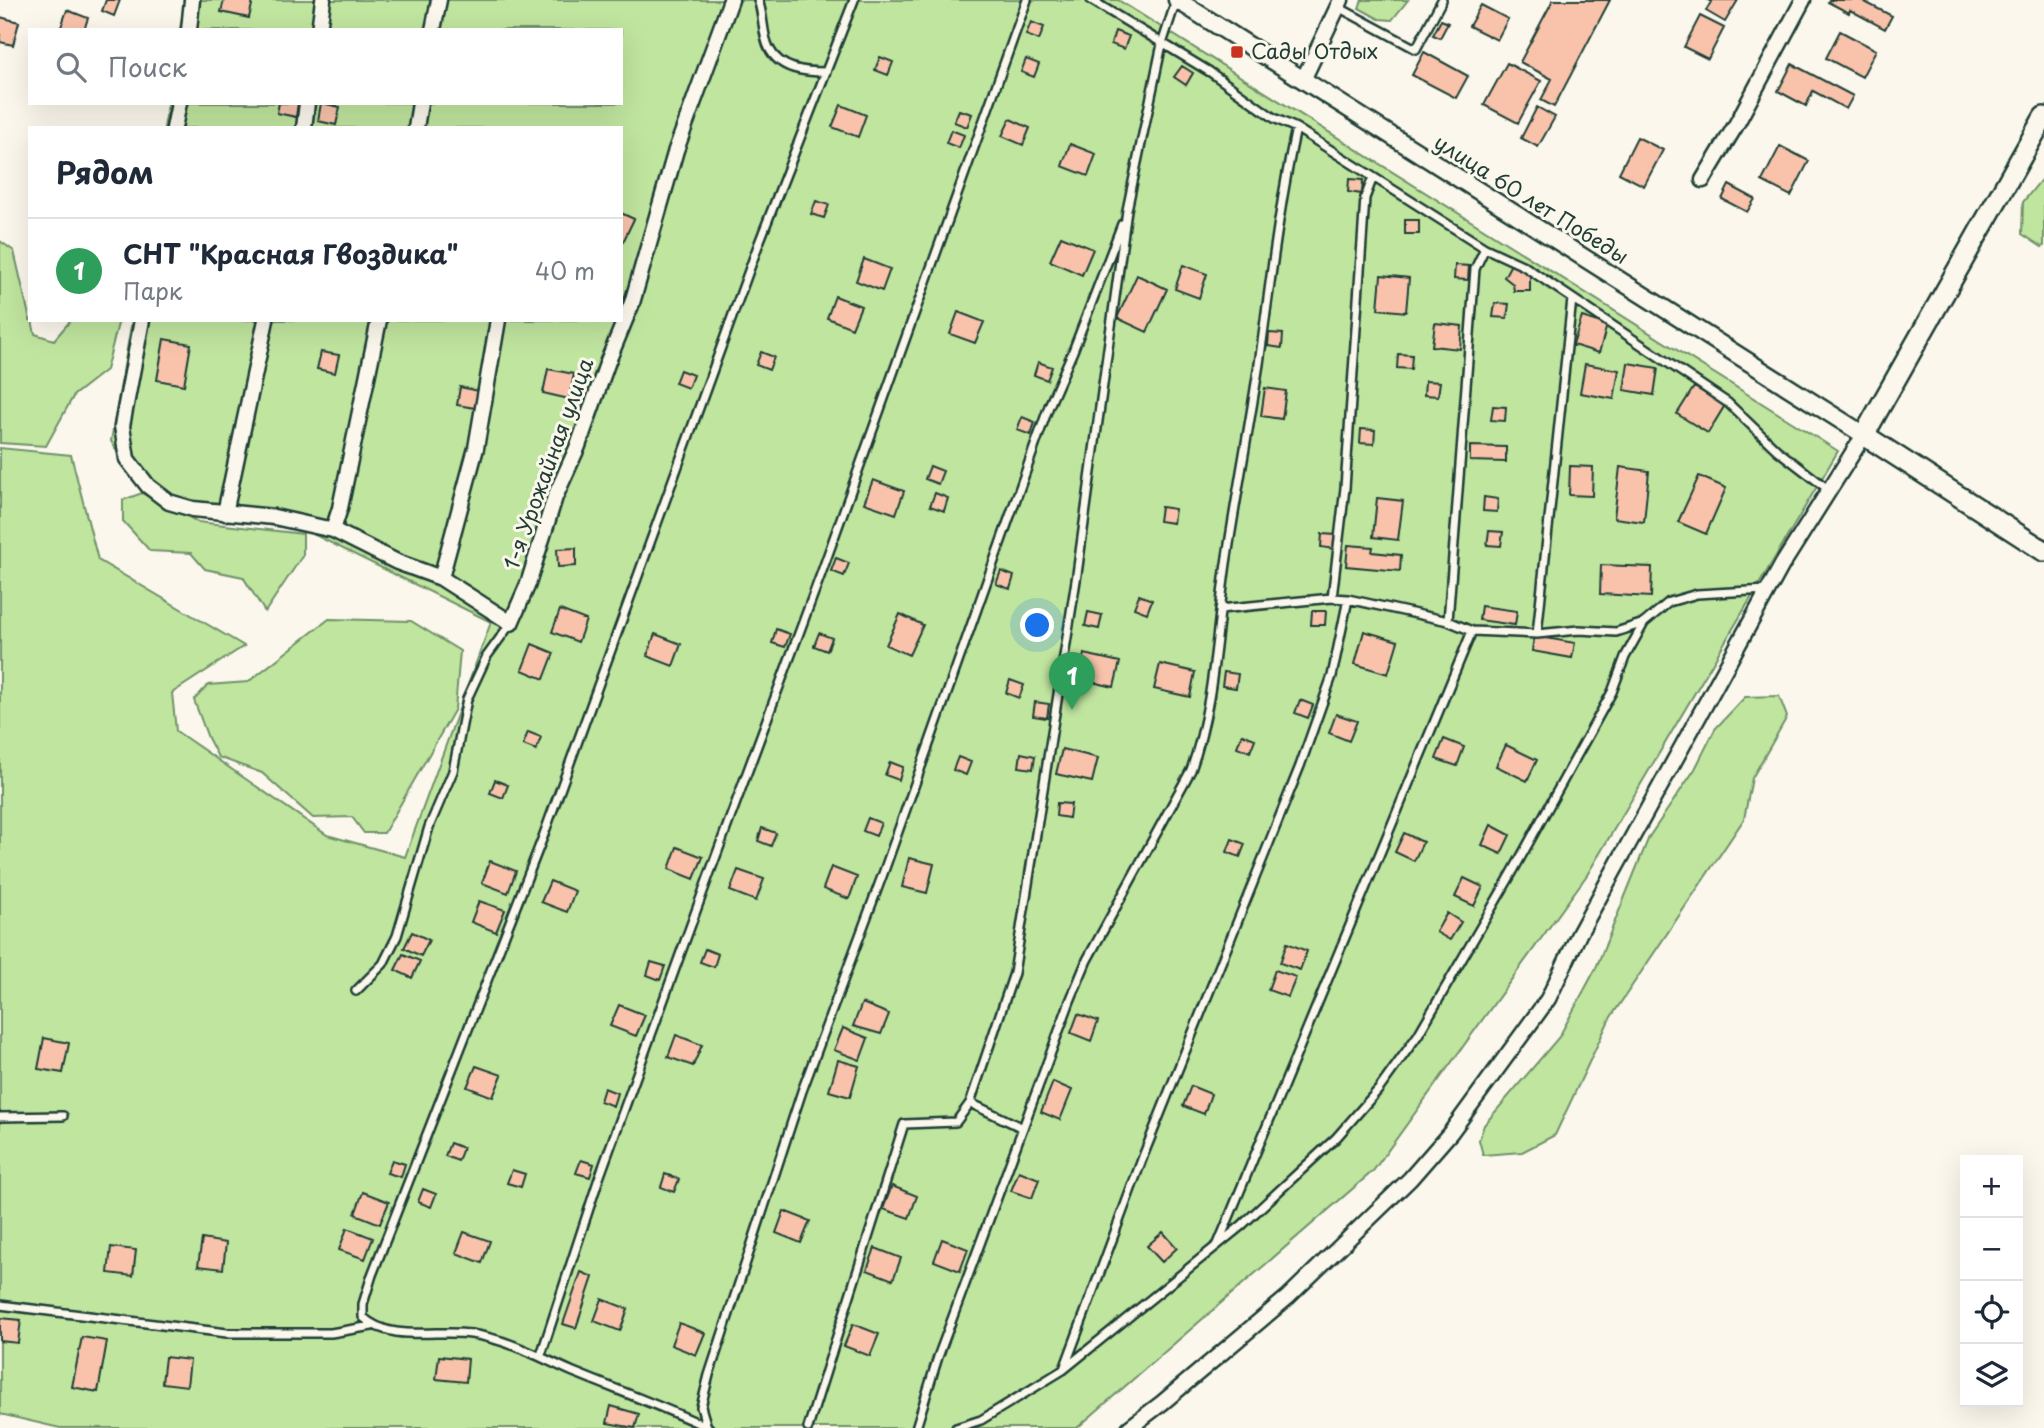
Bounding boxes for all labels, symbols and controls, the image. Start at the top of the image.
search box [28,28,623,105]
place label: Сады Отдых [1251,34,1378,66]
marker: Сады Отдых [1229,44,1245,60]
text: Поиск [108,47,187,86]
icon: search [52,48,90,86]
street label: улица 60 лет Победы [1429,125,1636,271]
text: Рядом [56,149,154,194]
text: СНТ "Красная Гвоздика" [123,234,458,273]
text: 1 [74,253,85,288]
text: 40 m [535,253,595,288]
text: Парк [123,273,182,308]
street label: 1-я Урожайная улица [494,352,601,574]
your location [1020,608,1054,642]
pin: 1 [1049,652,1095,710]
map controls [1960,1155,2023,1407]
button: + [1960,1155,2023,1218]
button: − [1960,1218,2023,1281]
button: locate [1960,1281,2023,1344]
button: layers [1960,1344,2023,1407]

